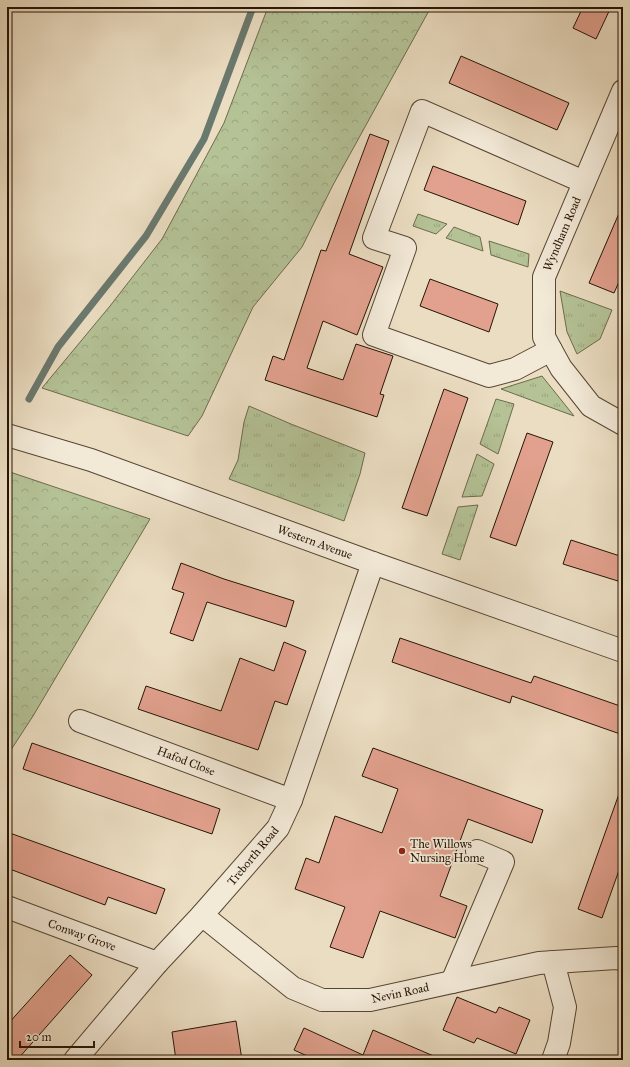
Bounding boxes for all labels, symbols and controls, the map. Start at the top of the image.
street label: Wyndham Road [540,195,584,273]
street label: Western Avenue [275,522,355,562]
street label: Hafod Close [155,744,217,778]
street label: Treborth Road [224,824,282,888]
place label: The Willows Nursing Home [410,837,485,866]
marker: The Willows Nursing Home [397,846,407,856]
street label: Conway Grove [46,916,118,954]
street label: Nevin Road [370,980,430,1006]
scale bar [20,1023,94,1049]
text: 20 m [26,1030,52,1044]

